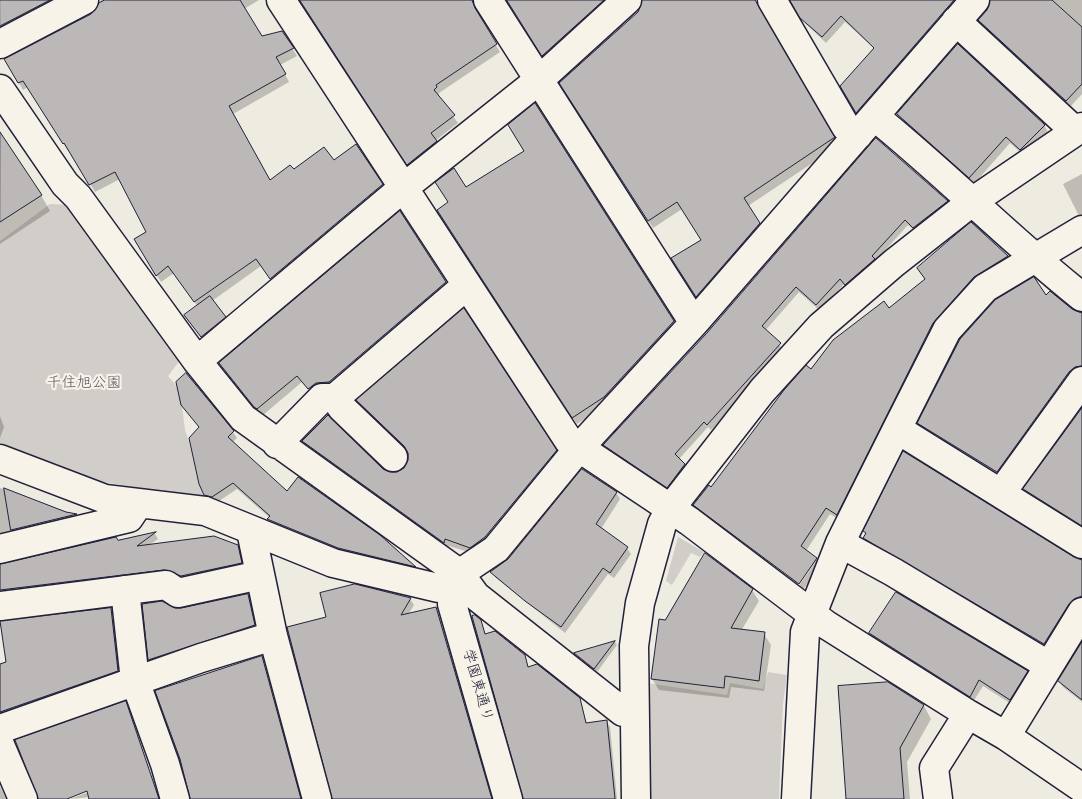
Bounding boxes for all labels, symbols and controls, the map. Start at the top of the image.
park label: 千住旭公園 [47,376,121,394]
street label: 学園東通り [457,647,495,725]

